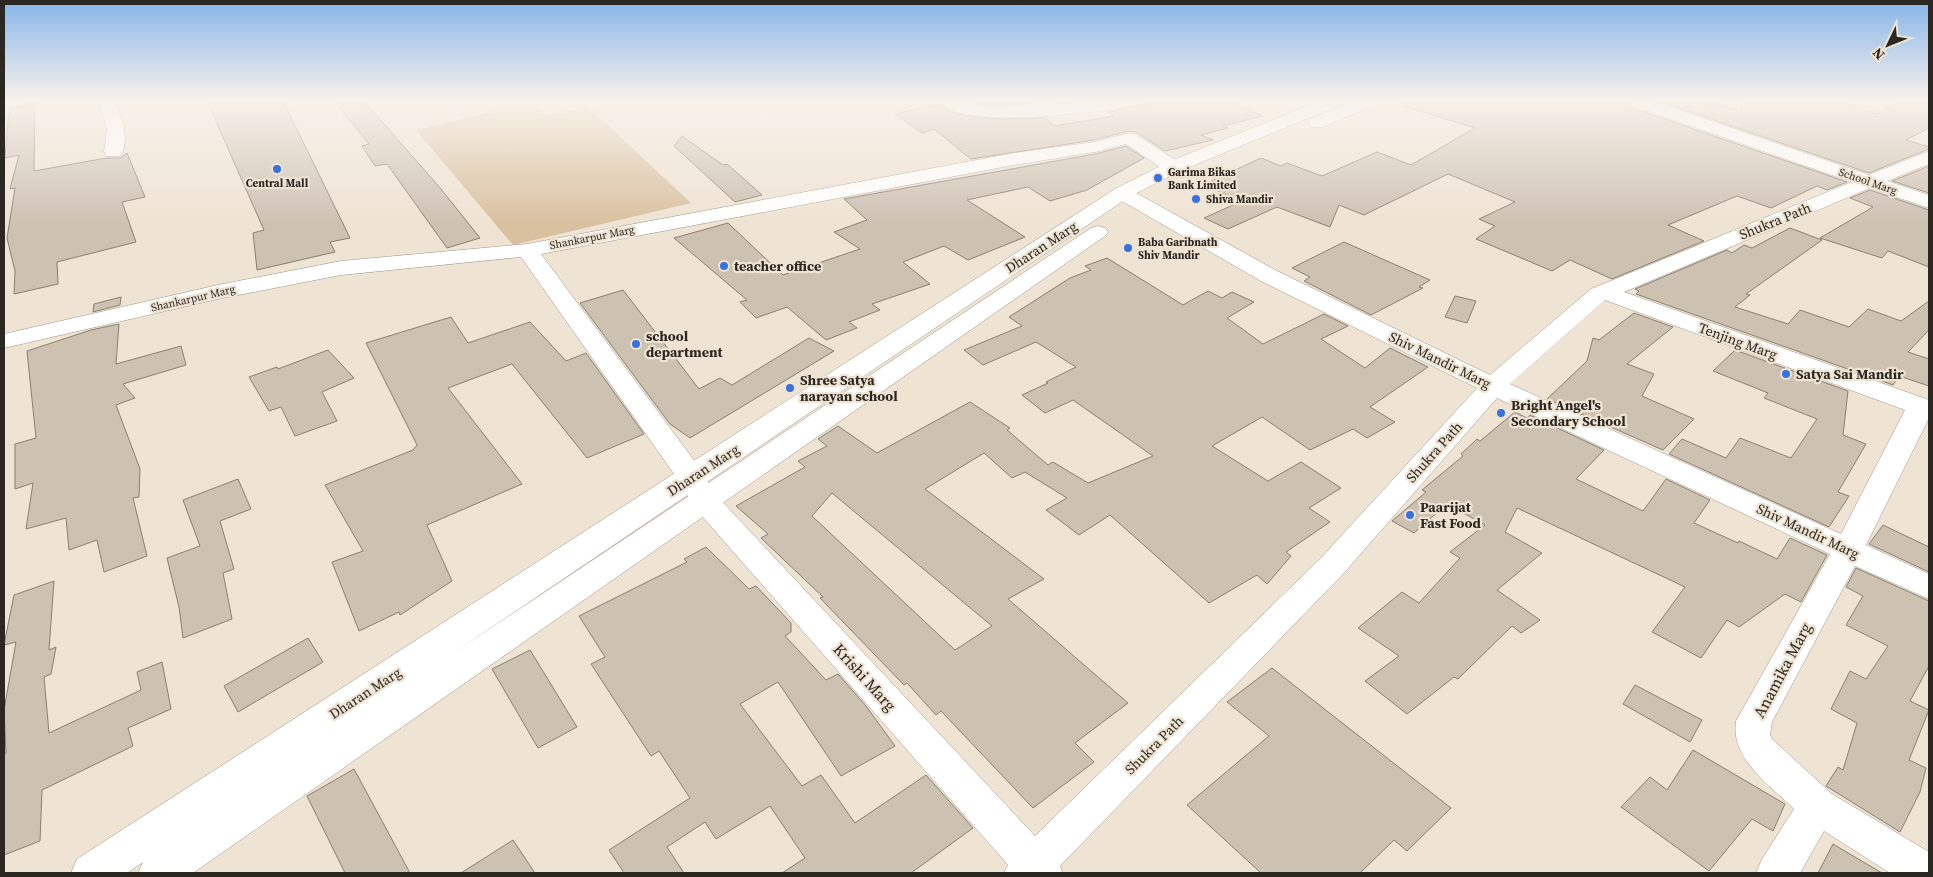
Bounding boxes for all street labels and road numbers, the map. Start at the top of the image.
street label: School Marg [1837,164,1899,199]
street label: Shukra Path [1736,198,1814,244]
street label: Dharan Marg [1001,216,1081,278]
street label: Shankarpur Marg [548,222,636,253]
street label: Shankarpur Marg [150,281,237,315]
street label: Tenjing Marg [1696,317,1780,365]
street label: Shiv Mandir Marg [1386,327,1494,393]
street label: Shukra Path [1401,417,1467,487]
street label: Dharan Marg [663,439,743,501]
street label: Shiv Mandir Marg [1753,498,1863,564]
street label: Anamika Marg [1748,618,1816,722]
street label: Krishi Marg [829,638,901,716]
street label: Dharan Marg [325,662,405,724]
street label: Shukra Path [1120,711,1188,779]

